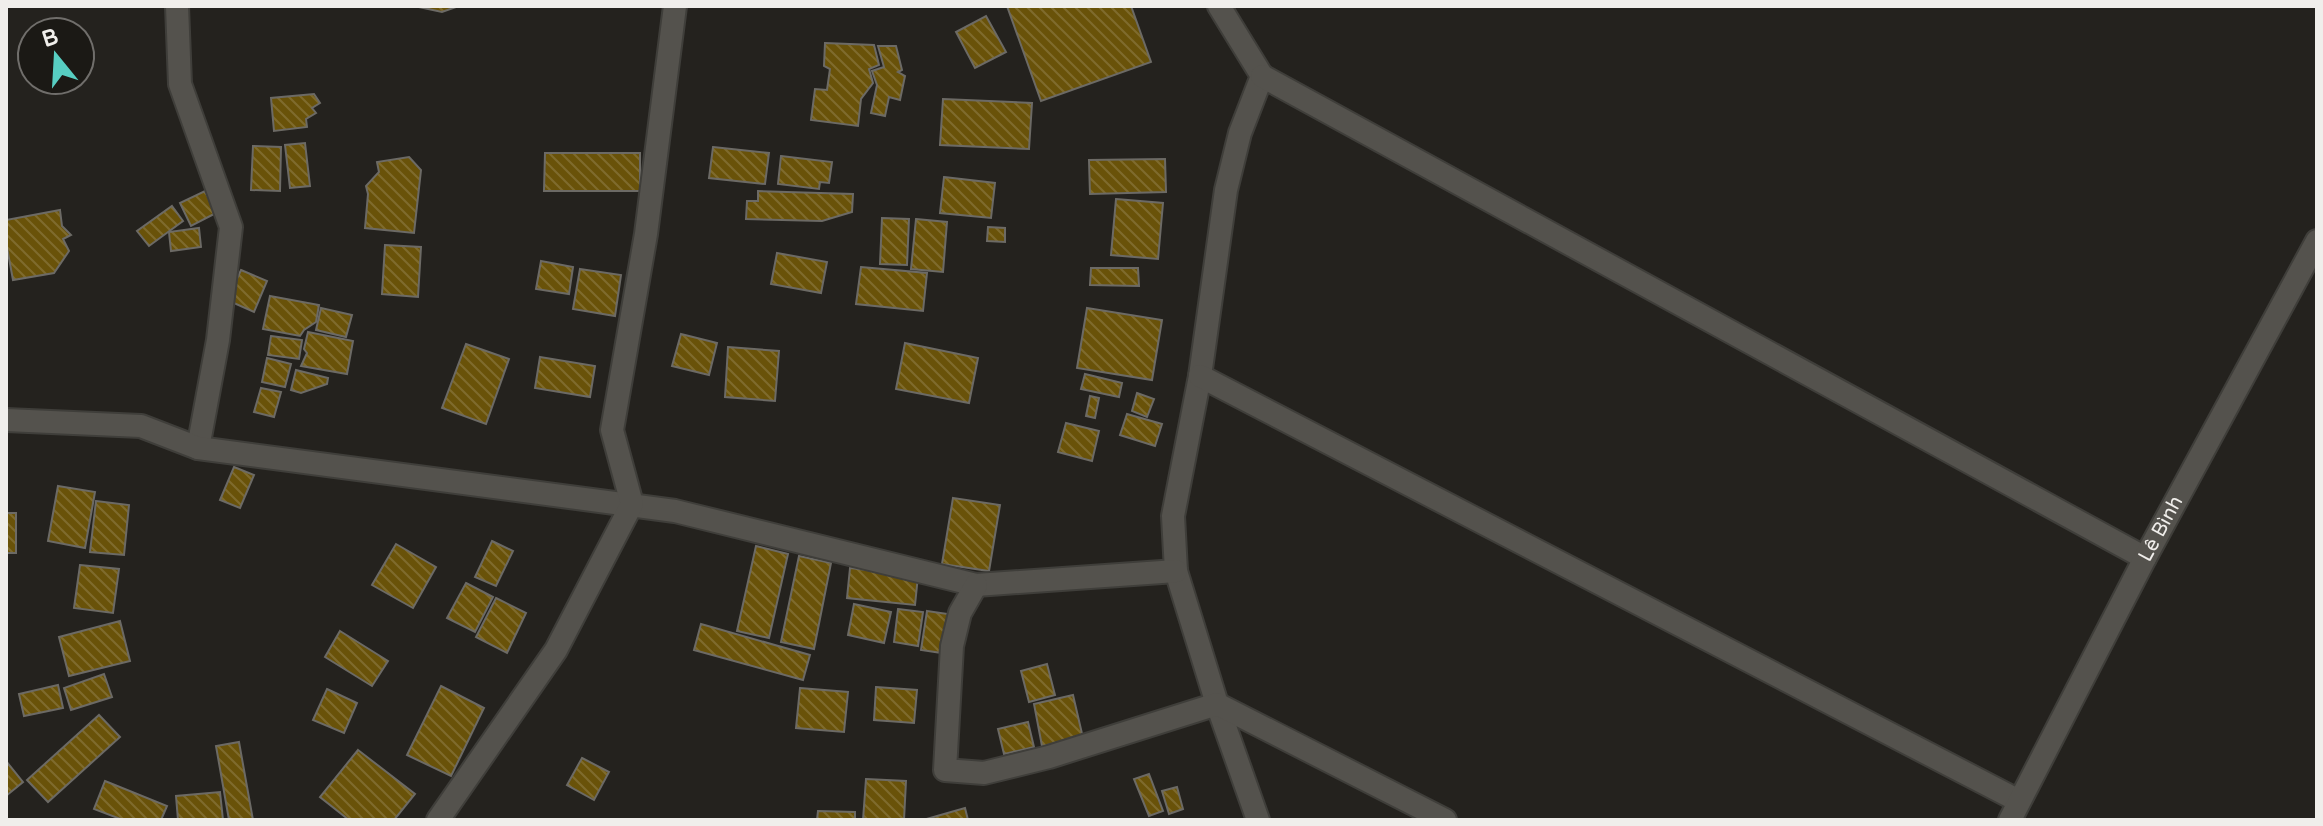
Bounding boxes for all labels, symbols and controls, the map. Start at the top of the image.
north arrow [16,16,96,96]
text: B [39,23,61,53]
street label: Lê Bình [2133,492,2188,566]

